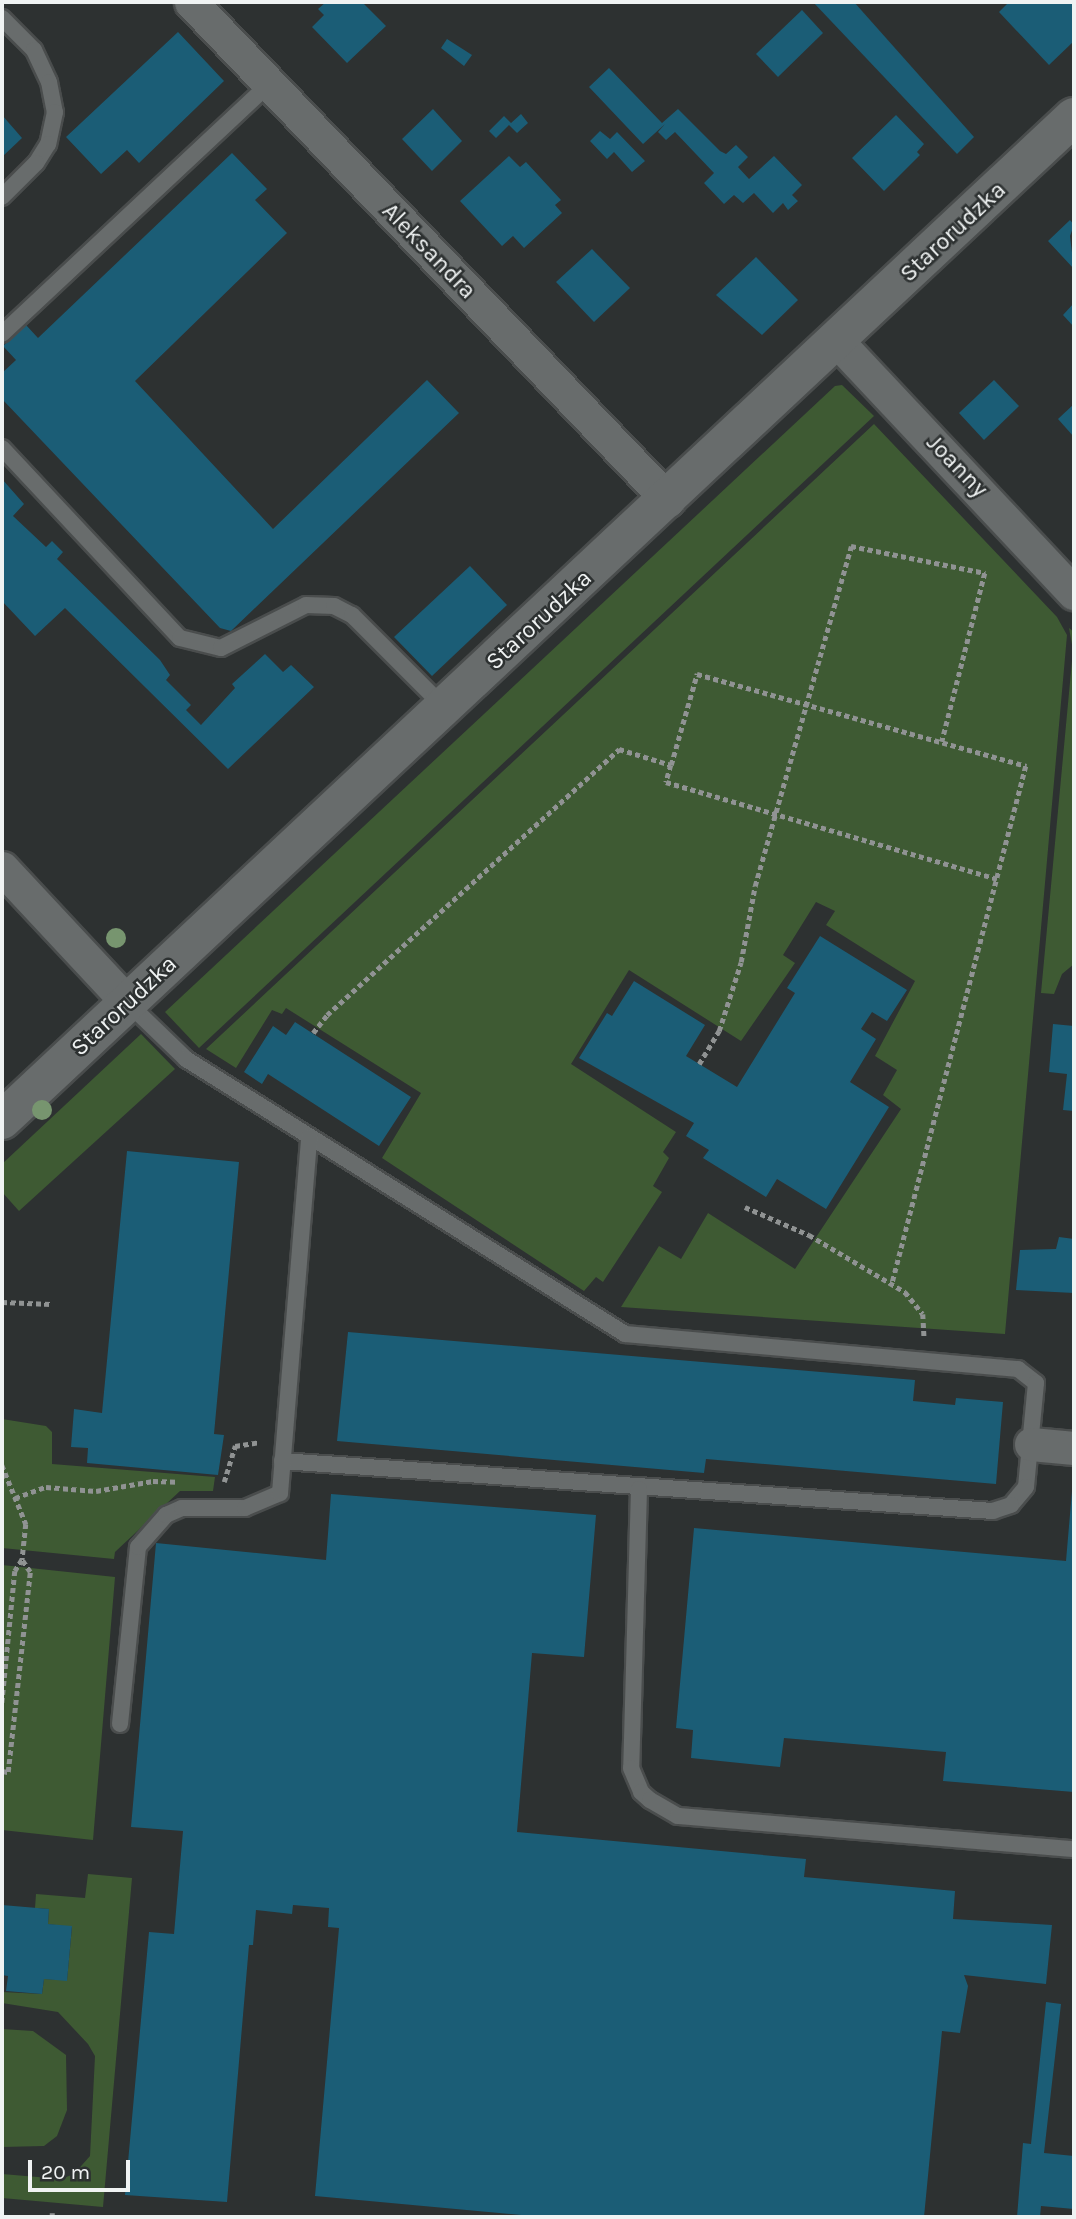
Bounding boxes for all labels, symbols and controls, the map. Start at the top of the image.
street label: Starorudzka [894,176,1012,288]
street label: Aleksandra [376,197,482,305]
street label: Joanny [920,429,994,503]
street label: Starorudzka [480,564,598,676]
street label: Starorudzka [65,950,183,1062]
scale bar [32,2146,133,2190]
text: 20 m [41,2160,90,2184]

